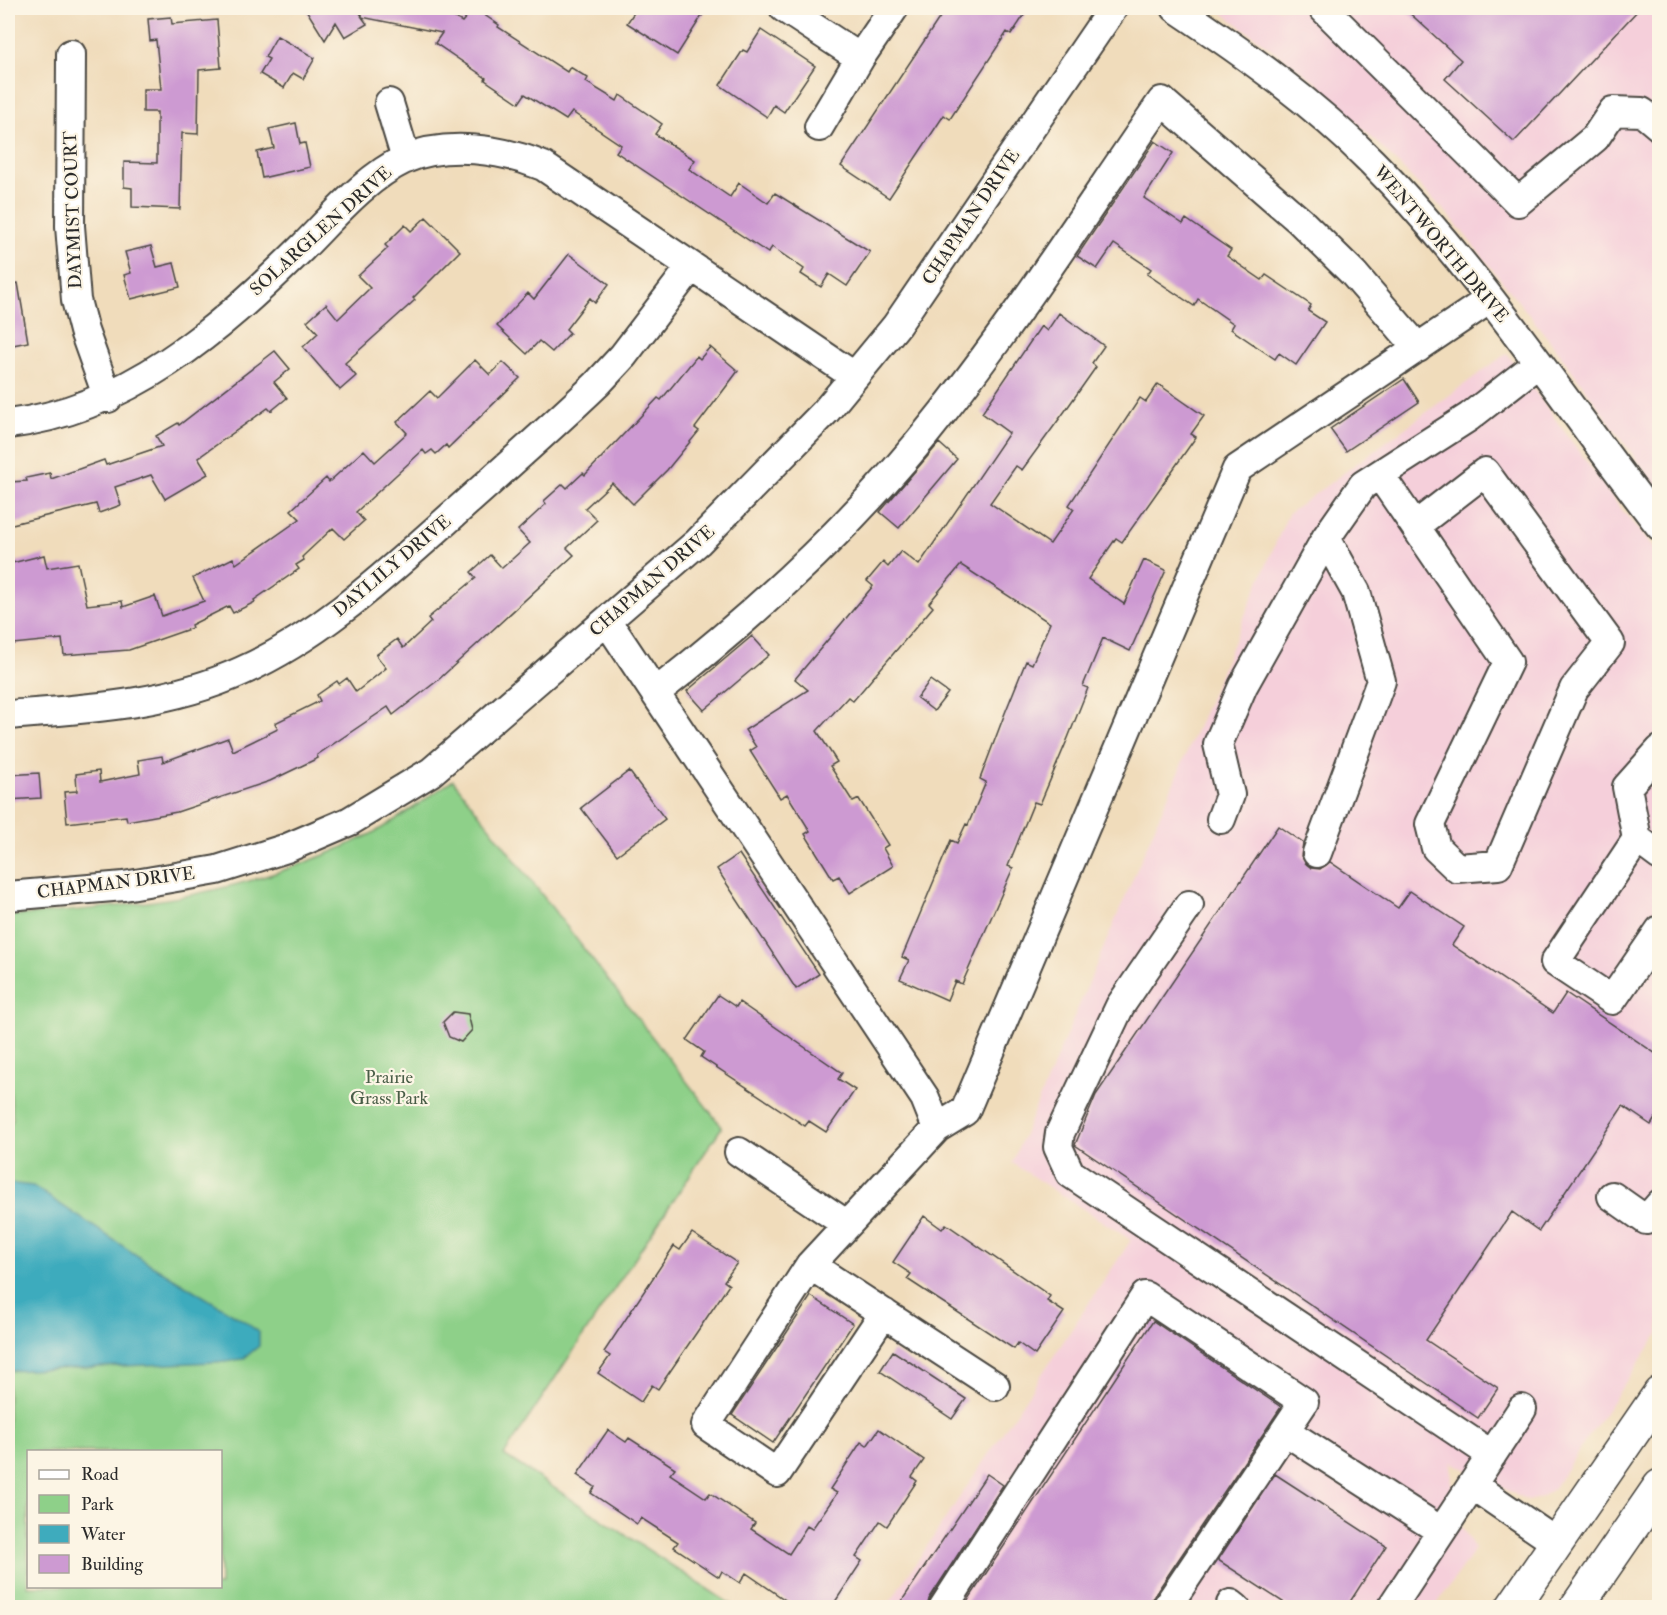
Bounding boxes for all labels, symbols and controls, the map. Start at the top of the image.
street label: DAYMIST COURT [59,130,87,289]
street label: CHAPMAN DRIVE [917,145,1025,289]
street label: WENTWORTH DRIVE [1368,160,1514,327]
street label: SOLARGLEN DRIVE [245,161,397,301]
street label: DAYLILY DRIVE [328,510,456,622]
street label: CHAPMAN DRIVE [585,520,719,642]
street label: CHAPMAN DRIVE [36,862,196,904]
park label: Prairie Grass Park [350,1066,428,1110]
legend [27,1450,222,1588]
text: Road [81,1463,119,1486]
text: Park [81,1493,114,1516]
text: Water [80,1523,125,1546]
text: Building [81,1553,144,1576]

